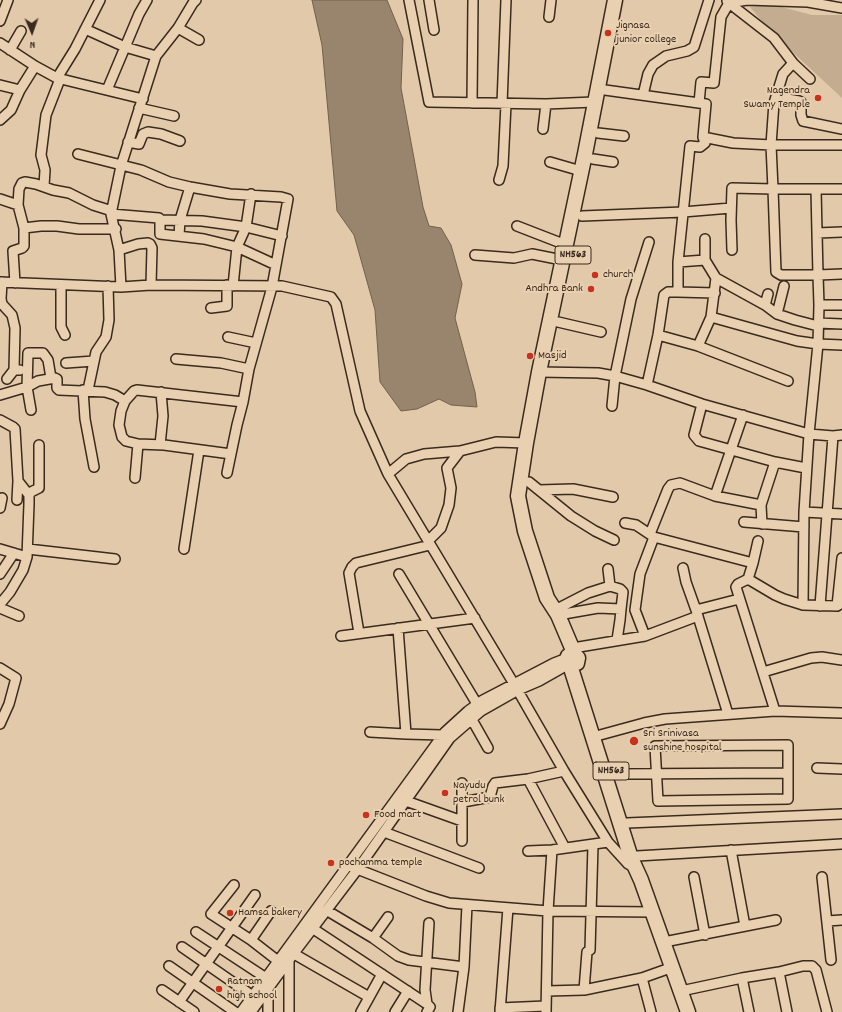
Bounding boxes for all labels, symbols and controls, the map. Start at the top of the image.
north arrow [12,12,52,52]
place label: Jignasa junior college [616,19,676,47]
marker: Jignasa junior college [603,28,613,38]
text: N [29,36,35,52]
place label: Nagendra Swamy Temple [744,84,810,112]
marker: Nagendra Swamy Temple [813,93,823,103]
road number: NH563 [555,246,591,264]
place label: church [603,268,633,282]
marker: church [590,270,600,280]
place label: Andhra Bank [525,282,583,296]
marker: Andhra Bank [586,284,596,294]
place label: Masjid [538,349,567,363]
marker: Masjid [525,351,535,361]
place label: Sri Srinivasa sunshine hospital [643,727,722,755]
marker: Sri Srinivasa sunshine hospital [628,735,640,747]
road number: NH563 [593,762,629,780]
place label: Nayudu petrol bunk [453,779,504,807]
marker: Nayudu petrol bunk [440,788,450,798]
place label: Food mart [374,808,421,822]
marker: Food mart [361,810,371,820]
place label: pochamma temple [339,856,422,870]
marker: pochamma temple [326,858,336,868]
place label: Hamsa bakery [238,906,302,920]
marker: Hamsa bakery [225,908,235,918]
place label: Ratnam high school [227,975,277,1003]
marker: Ratnam high school [214,984,224,994]

